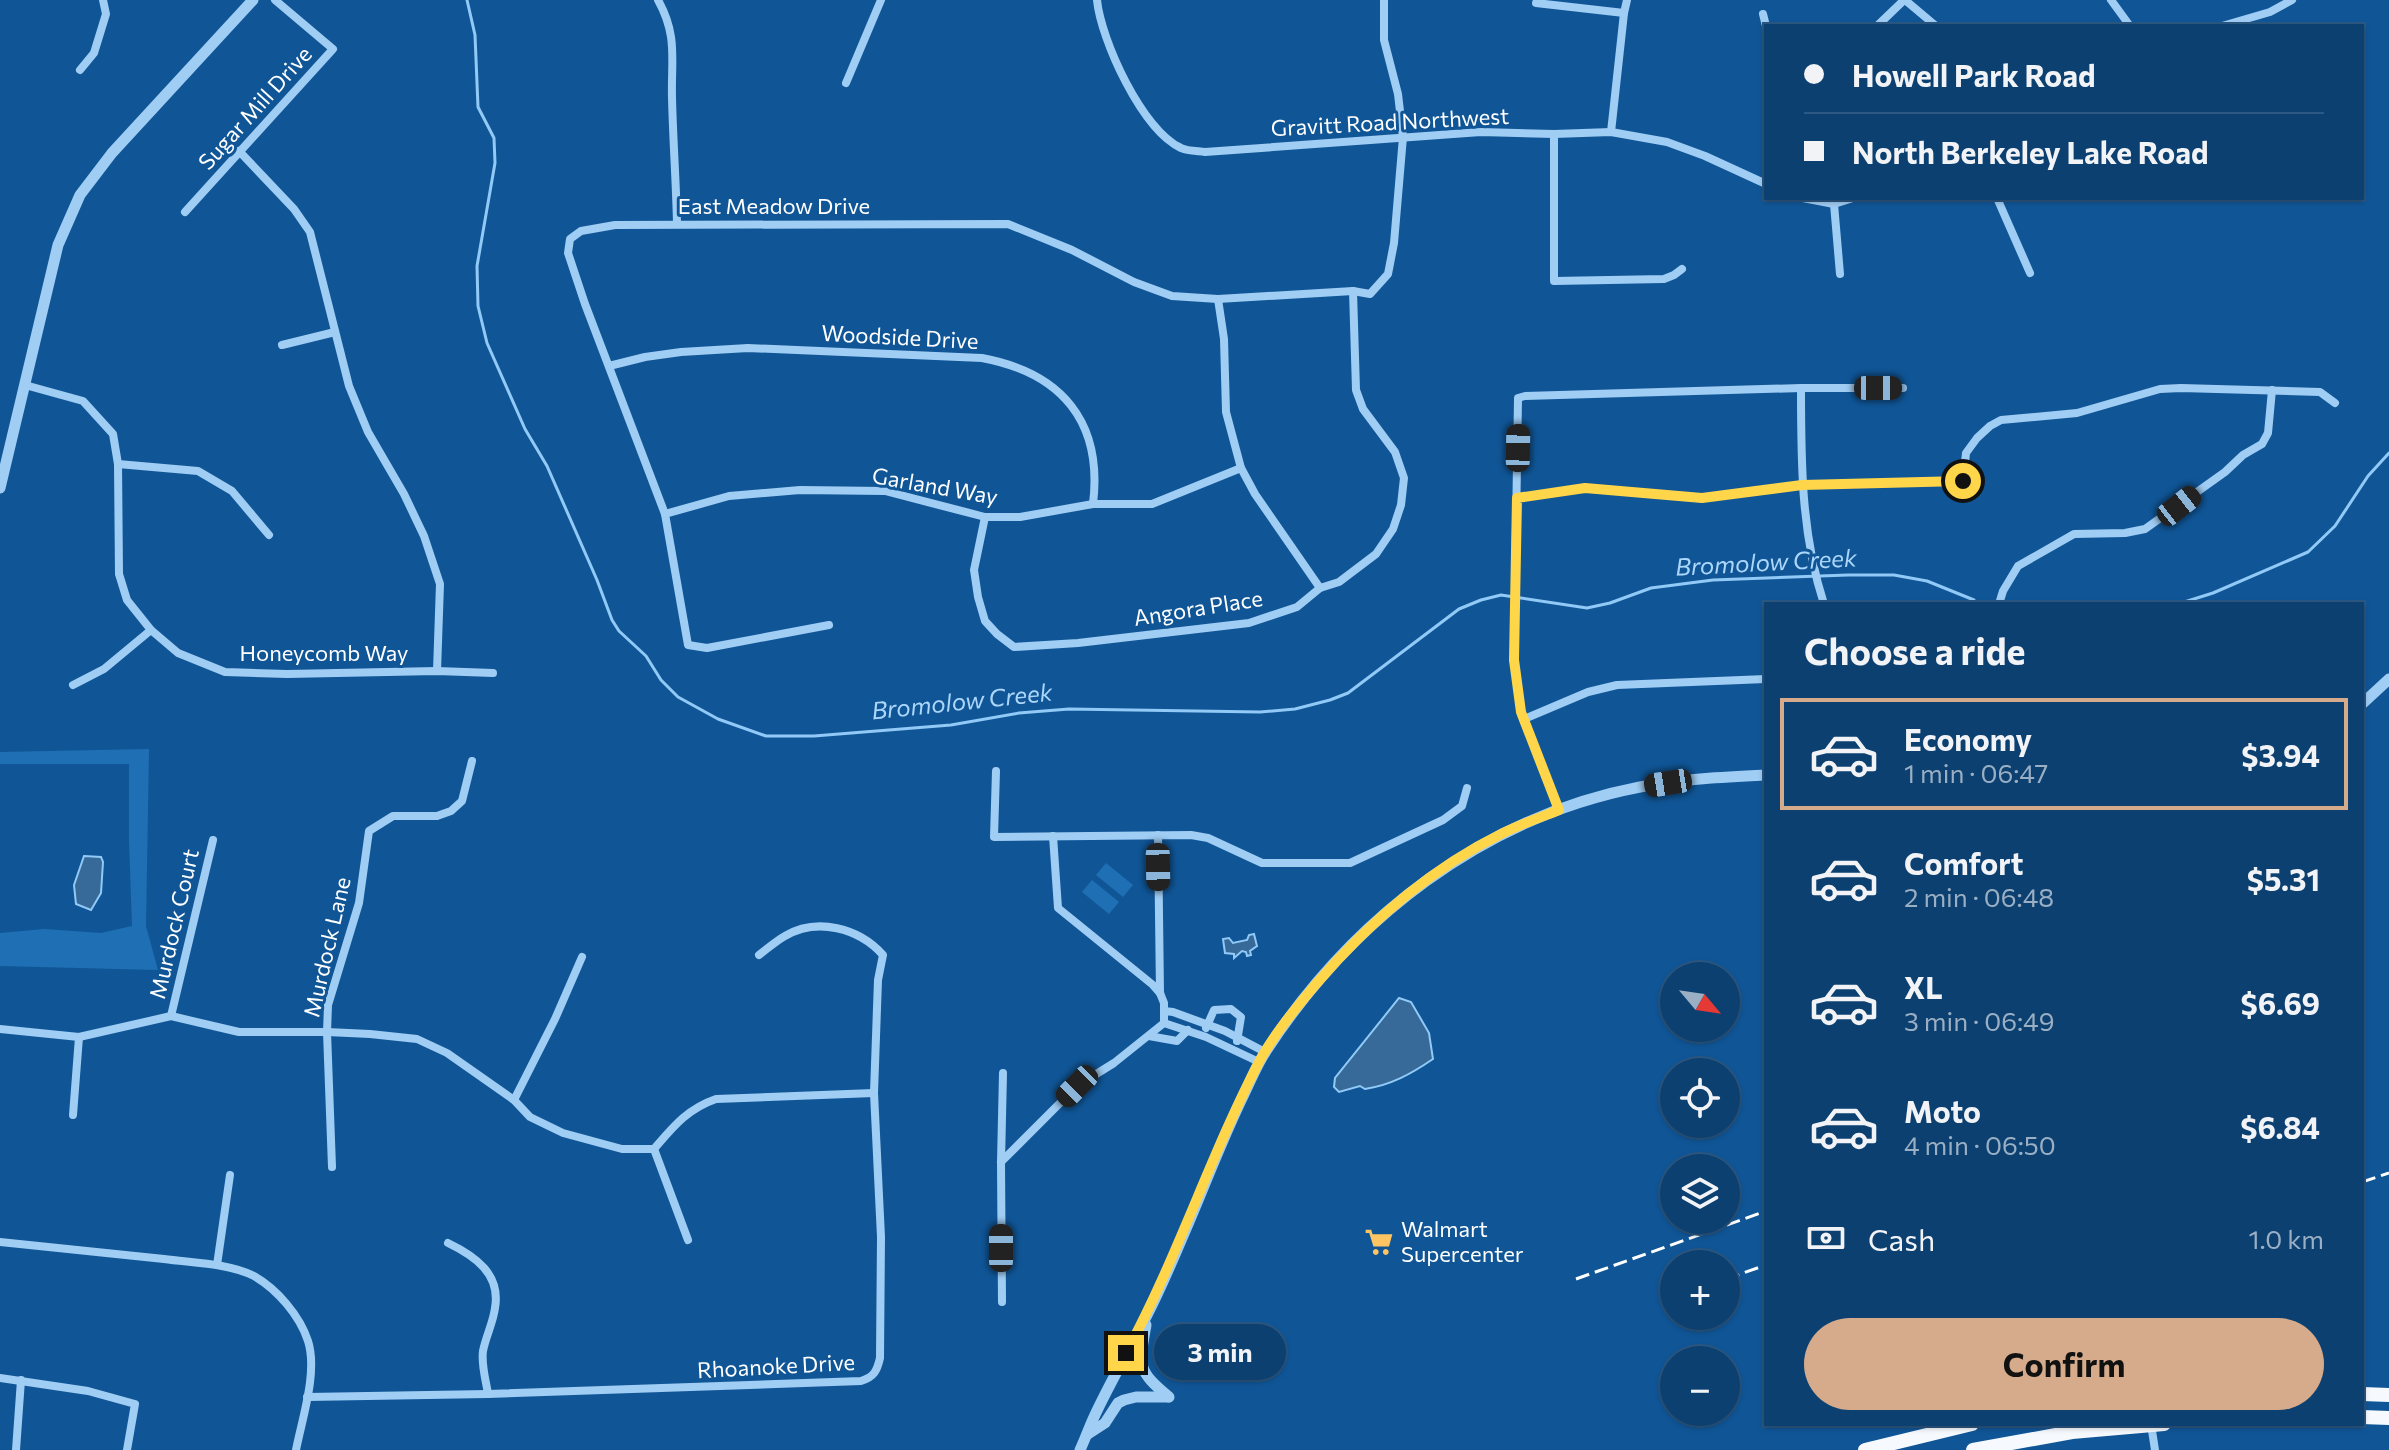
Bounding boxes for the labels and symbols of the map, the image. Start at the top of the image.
street label: Sugar Mill Drive [192,40,317,175]
street label: Gravitt Road Northwest [1270,102,1510,141]
street label: East Meadow Drive [678,192,870,219]
street label: Woodside Drive [821,319,979,354]
car [1854,376,1902,400]
car [1506,424,1530,472]
street label: Garland Way [870,461,1000,510]
route start [1945,463,1981,499]
car [2153,482,2205,530]
water label: Bromolow Creek [1674,542,1858,581]
street label: Angora Place [1131,584,1264,631]
street label: Honeycomb Way [240,639,408,666]
water label: Bromolow Creek [870,676,1055,724]
car [1642,767,1694,799]
car [1146,843,1170,891]
street label: Murdock Court [143,846,204,1001]
street label: Murdock Lane [297,874,356,1020]
north arrow [1660,962,1740,1042]
car [1052,1061,1102,1111]
place label: Walmart Supercenter [1401,1215,1524,1267]
car [989,1224,1013,1272]
supermarket icon: Walmart Supercenter [1364,1227,1394,1257]
callout: 3 min [1154,1325,1286,1381]
route end [1108,1335,1144,1371]
street label: Rhoanoke Drive [696,1348,856,1383]

